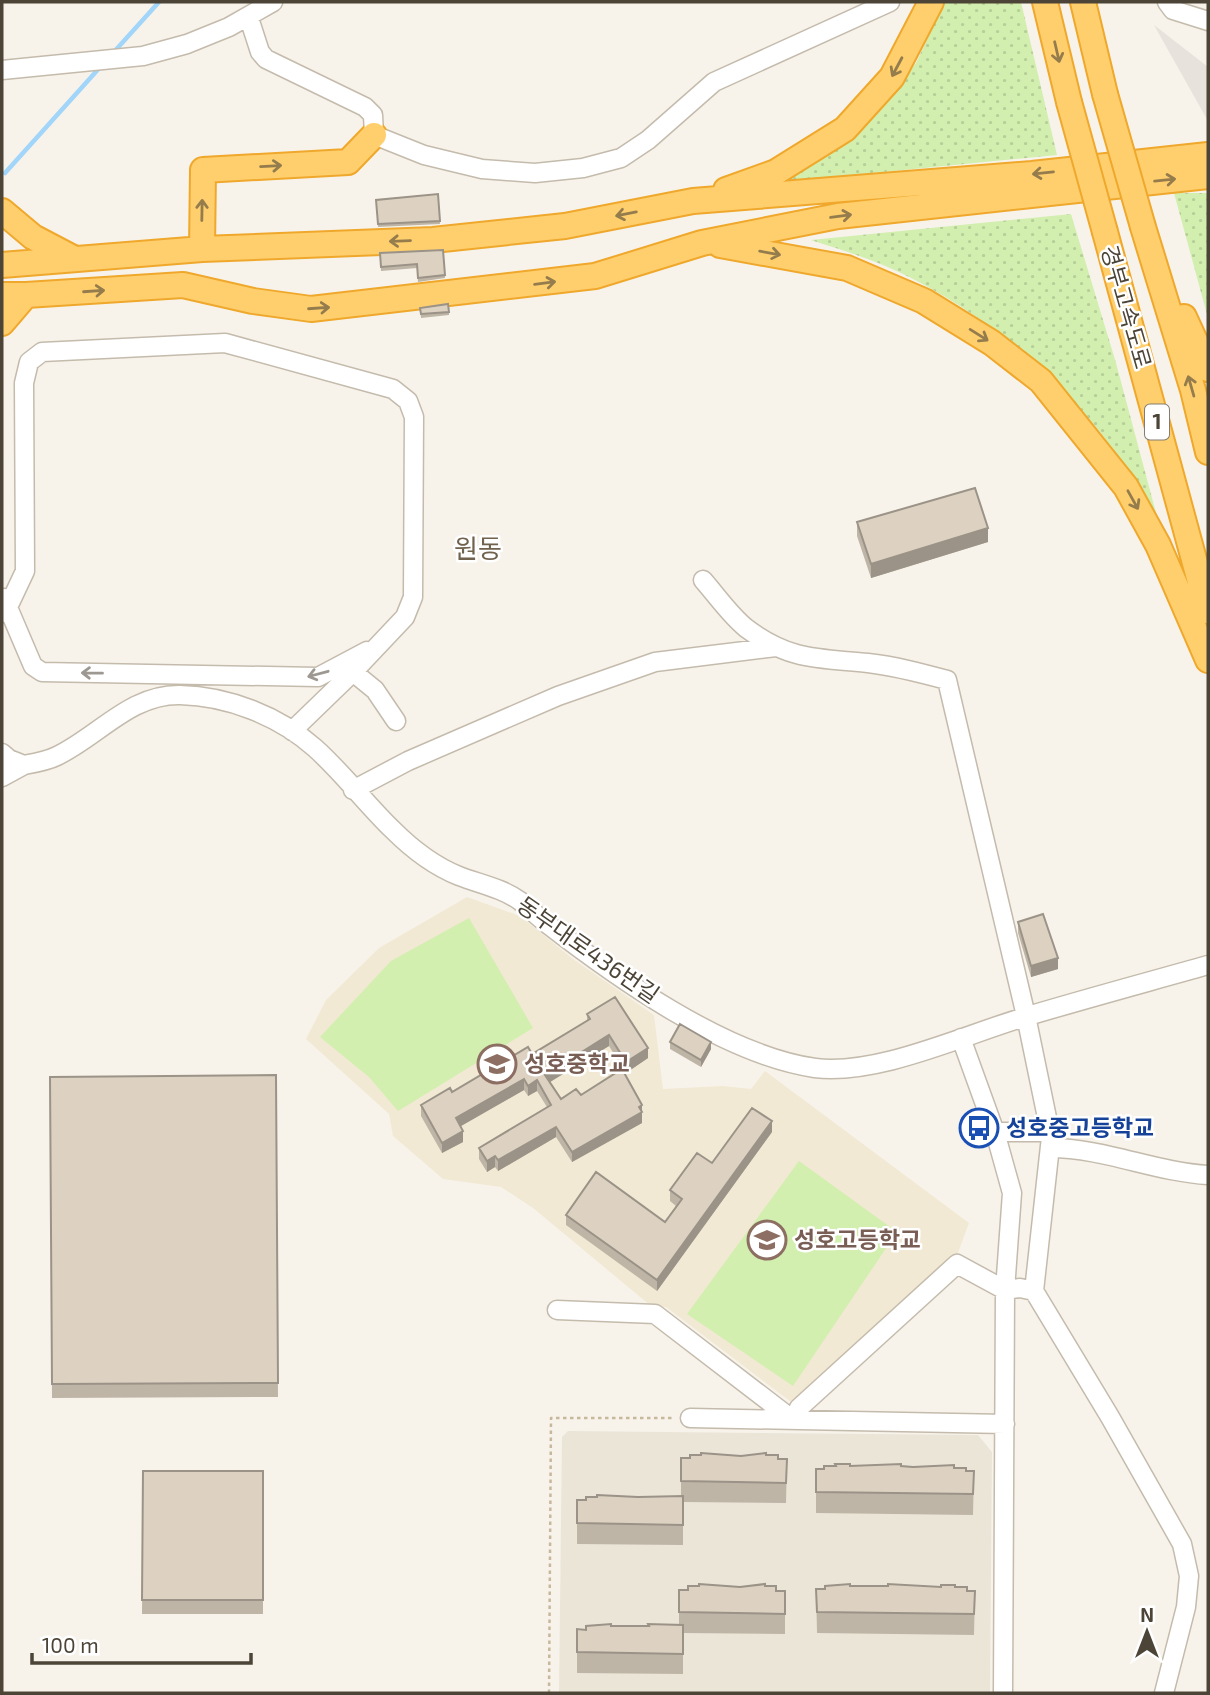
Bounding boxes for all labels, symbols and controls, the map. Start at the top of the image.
one-way arrow [1051,40,1064,63]
one-way arrow [890,56,903,77]
one-way arrow [259,159,282,172]
one-way arrow [1032,167,1055,180]
one-way arrow [1153,174,1176,187]
one-way arrow [195,198,209,221]
one-way arrow [615,208,638,221]
one-way arrow [829,209,852,222]
one-way arrow [389,235,412,248]
street label: 경부고속도로 [1096,242,1158,372]
one-way arrow [758,247,781,260]
one-way arrow [533,276,556,289]
one-way arrow [83,284,106,297]
one-way arrow [307,301,330,314]
one-way arrow [969,328,989,342]
one-way arrow [1184,375,1197,397]
road number: 1 [1145,404,1169,440]
one-way arrow [1126,489,1140,509]
district label: 원동 [454,532,502,563]
one-way arrow [81,666,104,679]
one-way arrow [308,668,330,681]
street label: 동부대로436번길 [512,890,665,1009]
school or university icon: 성호중학교 [476,1043,518,1085]
place label: 성호중학교 [524,1049,630,1077]
bus stop icon: 성호중고등학교 [958,1107,1000,1149]
place label: 성호중고등학교 [1006,1113,1154,1141]
school or university icon: 성호고등학교 [746,1219,788,1261]
place label: 성호고등학교 [794,1225,921,1253]
north arrow [1112,1597,1182,1667]
text: N [1140,1603,1154,1626]
scale bar [32,1622,250,1666]
text: 100 m [42,1632,99,1657]

